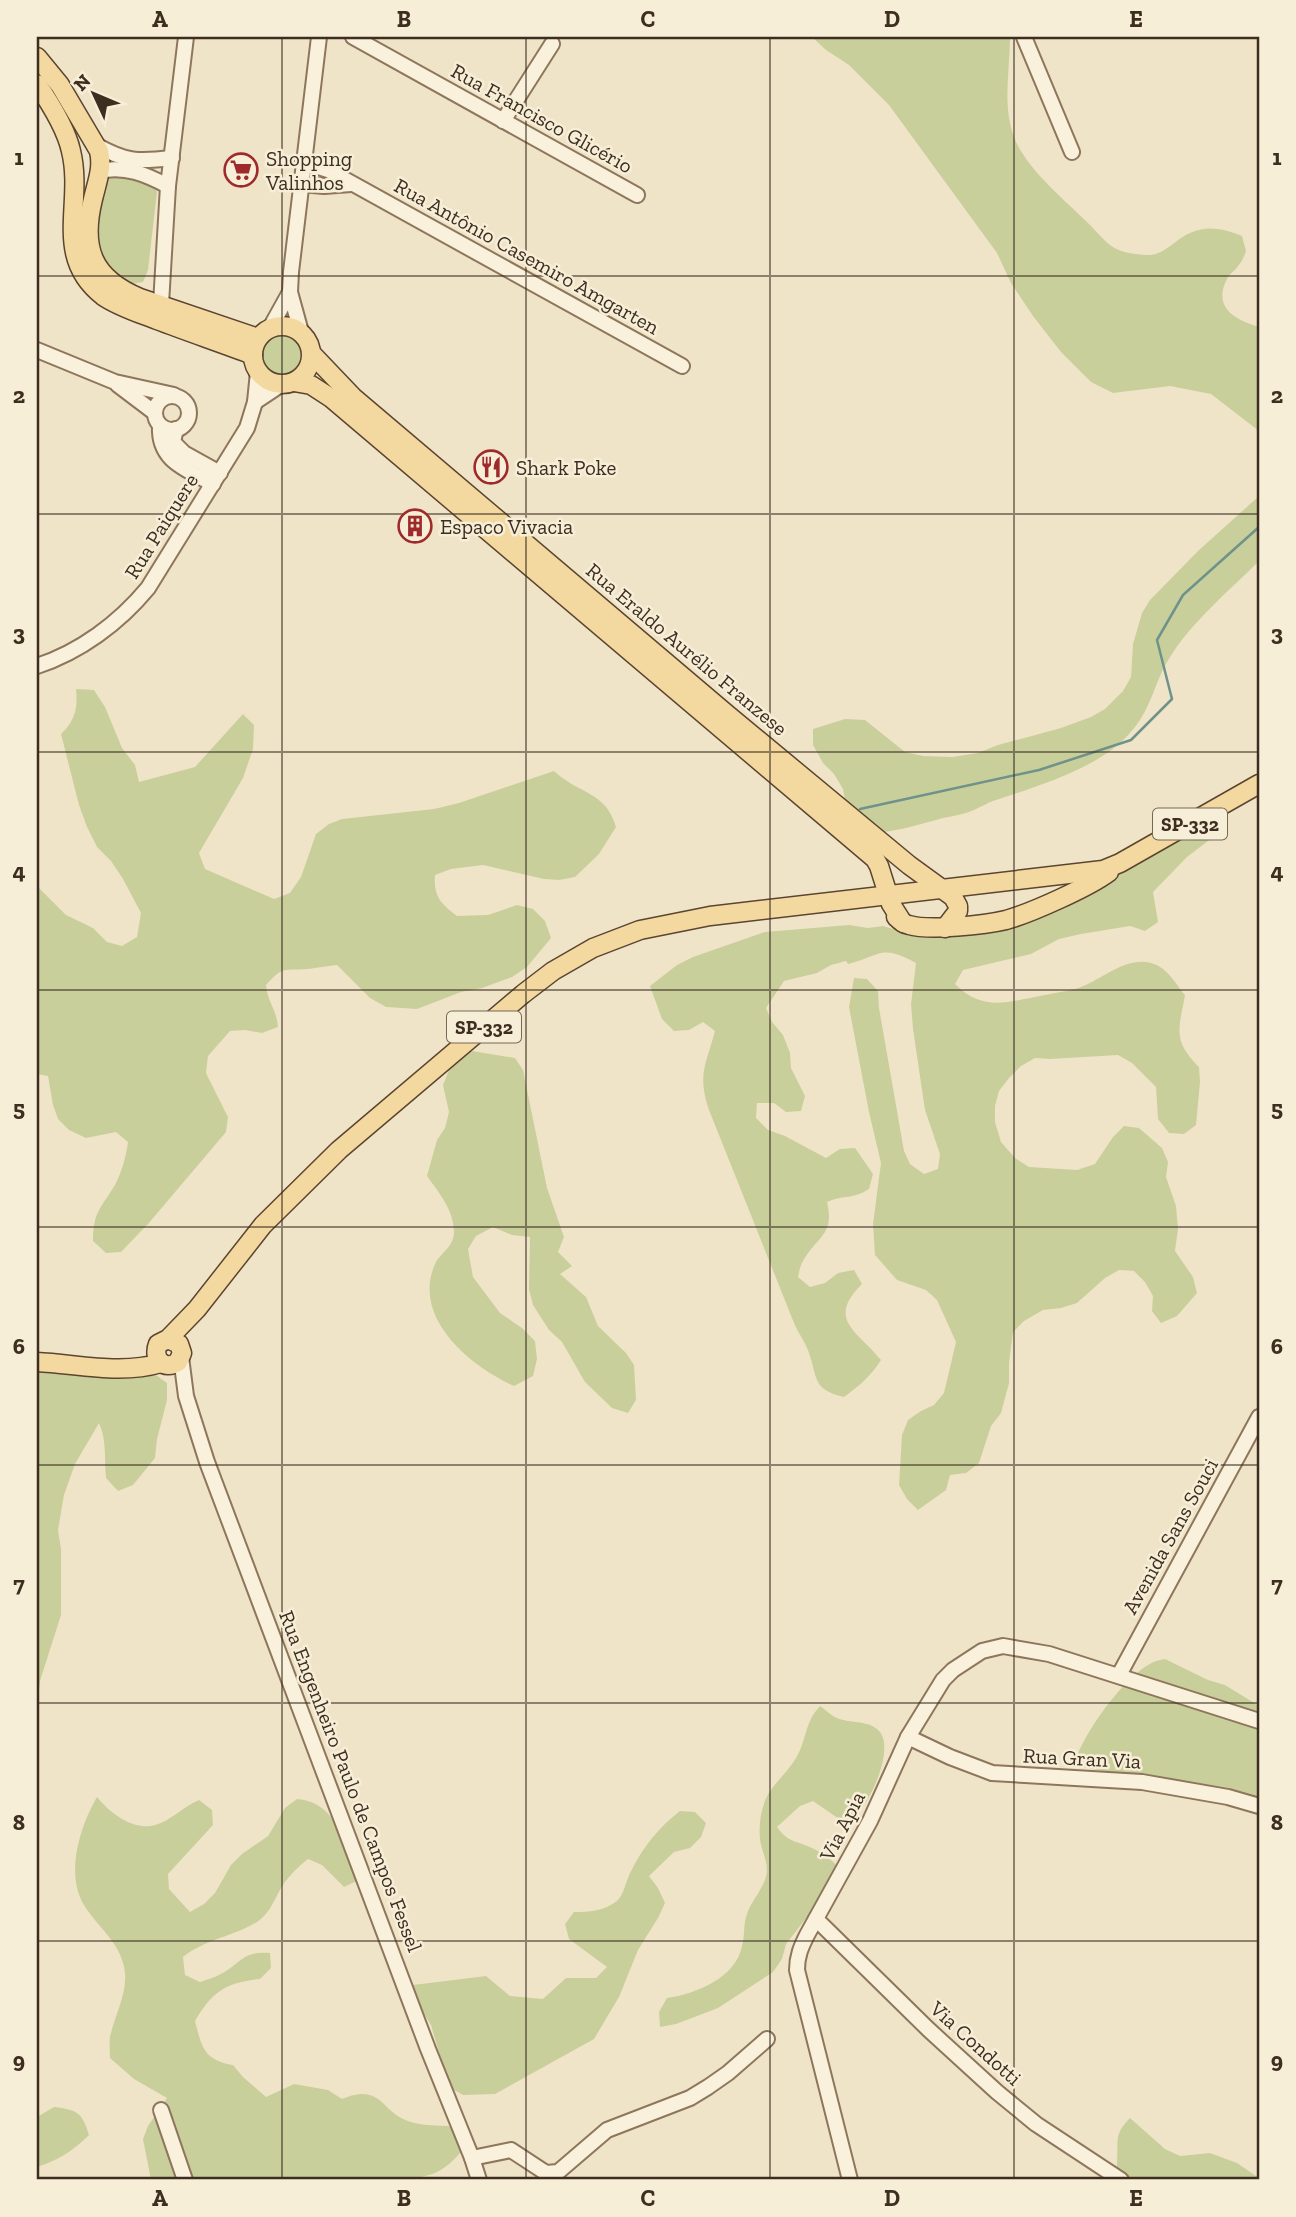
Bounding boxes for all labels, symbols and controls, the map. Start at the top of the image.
text: A [152,5,168,33]
text: B [397,5,411,33]
text: C [641,5,655,33]
text: D [884,5,900,33]
text: E [1129,5,1143,33]
street label: Rua Francisco Glicério [447,58,637,178]
north arrow [60,60,130,130]
text: N [69,69,95,96]
text: 1 [14,143,24,171]
text: 1 [1272,143,1282,171]
place label: Shopping Valinhos [265,146,353,195]
supermarket icon: Shopping Valinhos [222,151,260,189]
street label: Rua Antônio Casemiro Amgarten [390,173,664,339]
text: 2 [13,381,25,409]
text: 2 [1271,381,1283,409]
restaurant icon: Shark Poke [472,448,510,486]
place label: Shark Poke [516,455,616,480]
street label: Rua Paiquere [119,469,203,583]
building icon: Espaco Vivacia [396,507,434,545]
place label: Espaco Vivacia [440,514,573,539]
street label: Rua Eraldo Aurélio Franzese [581,557,793,741]
text: 3 [13,619,25,647]
text: 3 [1271,619,1283,647]
road number: SP-332 [1153,808,1227,839]
text: 4 [12,857,26,885]
text: 4 [1270,857,1284,885]
road number: SP-332 [447,1012,521,1042]
text: 5 [13,1094,25,1122]
text: 5 [1271,1094,1283,1122]
text: 6 [13,1332,25,1360]
text: 6 [1271,1332,1283,1360]
street label: Avenida Sans Souci [1117,1454,1223,1618]
text: 7 [13,1570,25,1598]
text: 7 [1271,1570,1283,1598]
street label: Rua Engenheiro Paulo de Campos Fessel [274,1607,428,1956]
street label: Rua Gran Via [1022,1742,1142,1774]
street label: Via Apia [814,1787,870,1866]
text: 8 [13,1808,25,1836]
text: 8 [1271,1808,1283,1836]
street label: Via Condotti [924,1995,1027,2091]
text: 9 [13,2046,25,2074]
text: 9 [1271,2046,1283,2074]
text: A [152,2184,168,2212]
text: B [397,2184,411,2212]
text: C [641,2184,655,2212]
text: D [884,2184,900,2212]
text: E [1129,2184,1143,2212]

